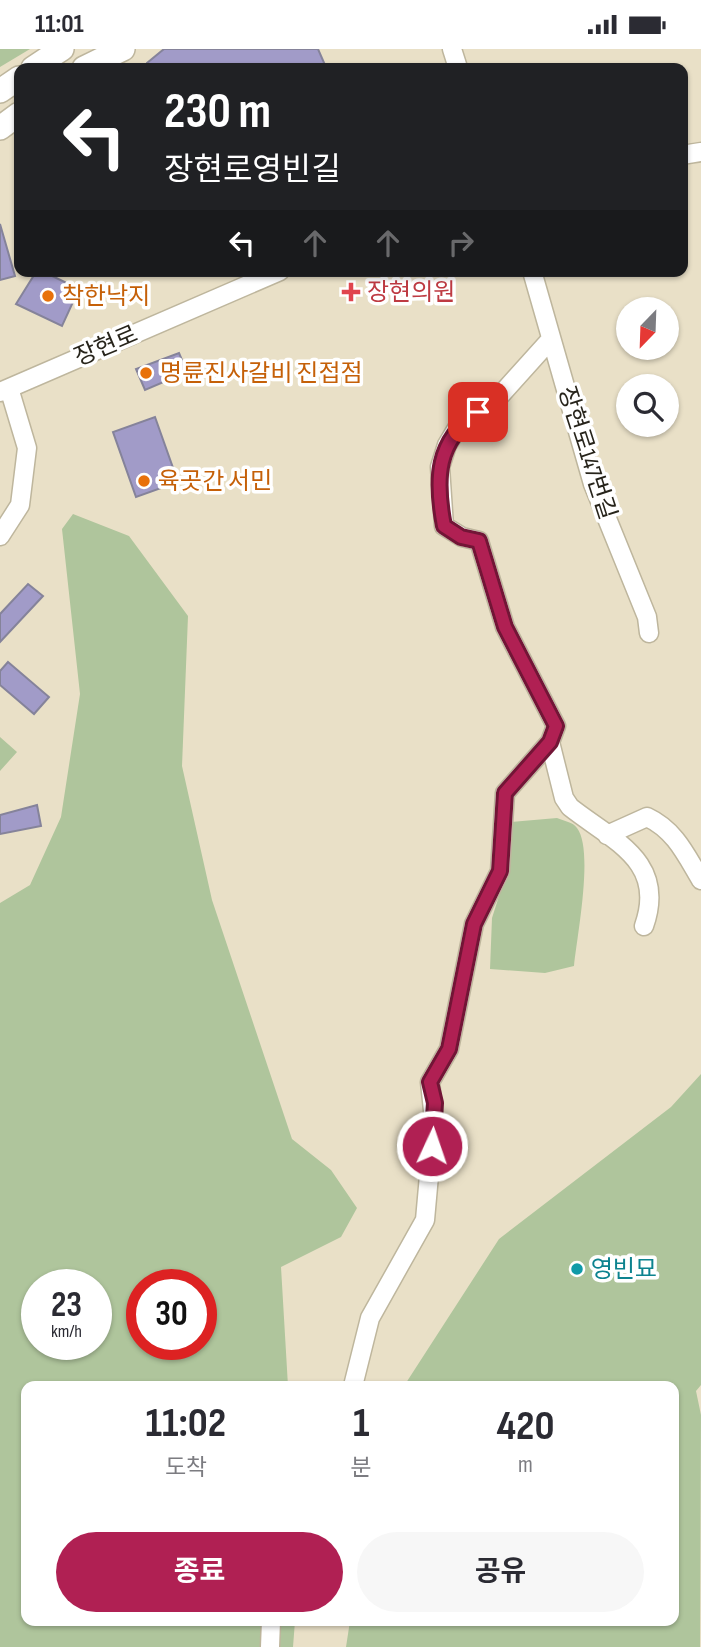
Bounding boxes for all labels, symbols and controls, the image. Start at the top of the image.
text: 11:01 [35,9,84,40]
text: 230 m [164,83,271,142]
icon: left [49,91,140,182]
text: 장현로영빈길 [164,151,341,190]
icon: left [223,224,261,262]
icon: ahead [296,224,334,262]
icon: ahead [369,224,407,262]
icon: right [442,224,480,262]
place label: 장현의원 [367,278,455,307]
place label: 착한낙지 [62,282,150,311]
marker: 장현의원 [341,282,361,302]
marker: 착한낙지 [40,288,56,304]
north arrow [616,297,679,361]
map controls [616,297,679,437]
street label: 장현로 [70,320,142,372]
place label: 명륜진사갈비 진접점 [160,359,363,388]
marker: 명륜진사갈비 진접점 [138,365,154,381]
button: search [616,374,679,437]
pin [448,382,508,442]
street label: 장현로147번길 [552,383,622,523]
icon: arrive [459,393,497,431]
place label: 육곳간 서민 [158,467,272,496]
marker: 육곳간 서민 [136,473,152,489]
position arrow [395,1109,469,1183]
place label: 영빈묘 [591,1255,657,1284]
marker: 영빈묘 [569,1261,585,1277]
speed limit sign: 30 [126,1269,217,1360]
text: 23 [51,1284,82,1327]
text: km/h [51,1321,82,1342]
text: 11:02 [146,1398,226,1449]
text: 1 [353,1398,370,1449]
text: 420 [496,1401,554,1452]
text: m [518,1451,533,1479]
text: 도착 [165,1454,207,1482]
text: 분 [351,1454,372,1482]
button: 종료 [56,1532,343,1612]
button: 공유 [357,1532,644,1612]

